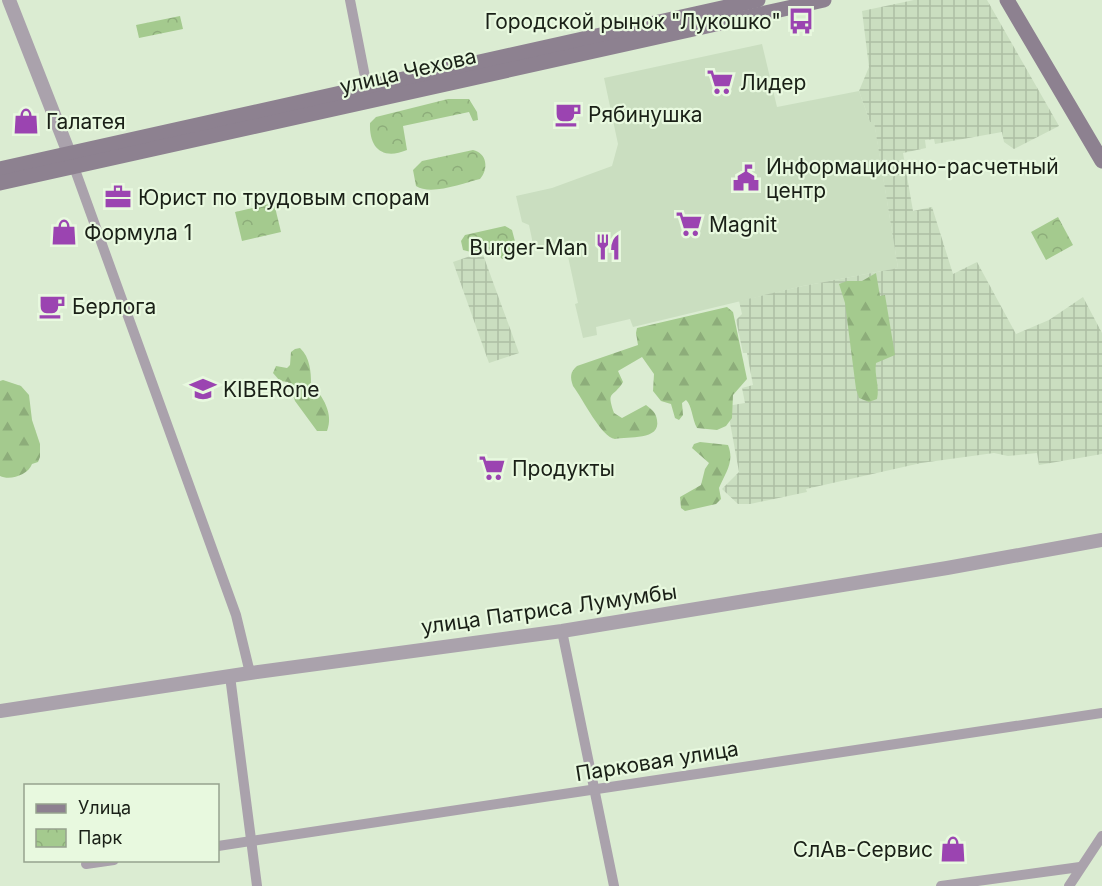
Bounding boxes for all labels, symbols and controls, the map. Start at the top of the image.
bus stop icon: Городской рынок "Лукошко" [786,6,816,36]
place label: Городской рынок "Лукошко" [485,9,781,34]
street label: улица Чехова [337,43,479,99]
supermarket icon: Лидер [705,67,735,97]
place label: Лидер [740,70,806,95]
cafe icon: Рябинушка [553,99,583,129]
place label: Рябинушка [588,102,703,127]
shop icon: Галатея [11,106,41,136]
place label: Галатея [46,109,126,134]
place label: Информационно-расчетный центр [766,154,1059,203]
public building icon: Информационно-расчетный центр [731,163,761,193]
office icon: Юрист по трудовым спорам [103,182,133,212]
place label: Юрист по трудовым спорам [138,185,430,210]
supermarket icon: Magnit [674,209,704,239]
place label: Magnit [709,212,777,237]
shop icon: Формула 1 [49,217,79,247]
place label: Формула 1 [84,220,192,245]
restaurant icon: Burger-Man [593,232,623,262]
place label: Burger-Man [469,235,588,260]
cafe icon: Берлога [37,291,67,321]
place label: Берлога [72,294,156,319]
school or university icon: KIBERone [188,374,218,404]
place label: KIBERone [223,377,320,402]
supermarket icon: Продукты [477,453,507,483]
place label: Продукты [512,456,615,481]
street label: улица Патриса Лумумбы [420,579,678,639]
street label: Парковая улица [574,736,740,786]
legend [24,784,219,862]
text: Улица [78,797,131,818]
text: Парк [78,827,123,848]
shop icon: СлАв-Сервис [938,834,968,864]
place label: СлАв-Сервис [793,837,933,862]

